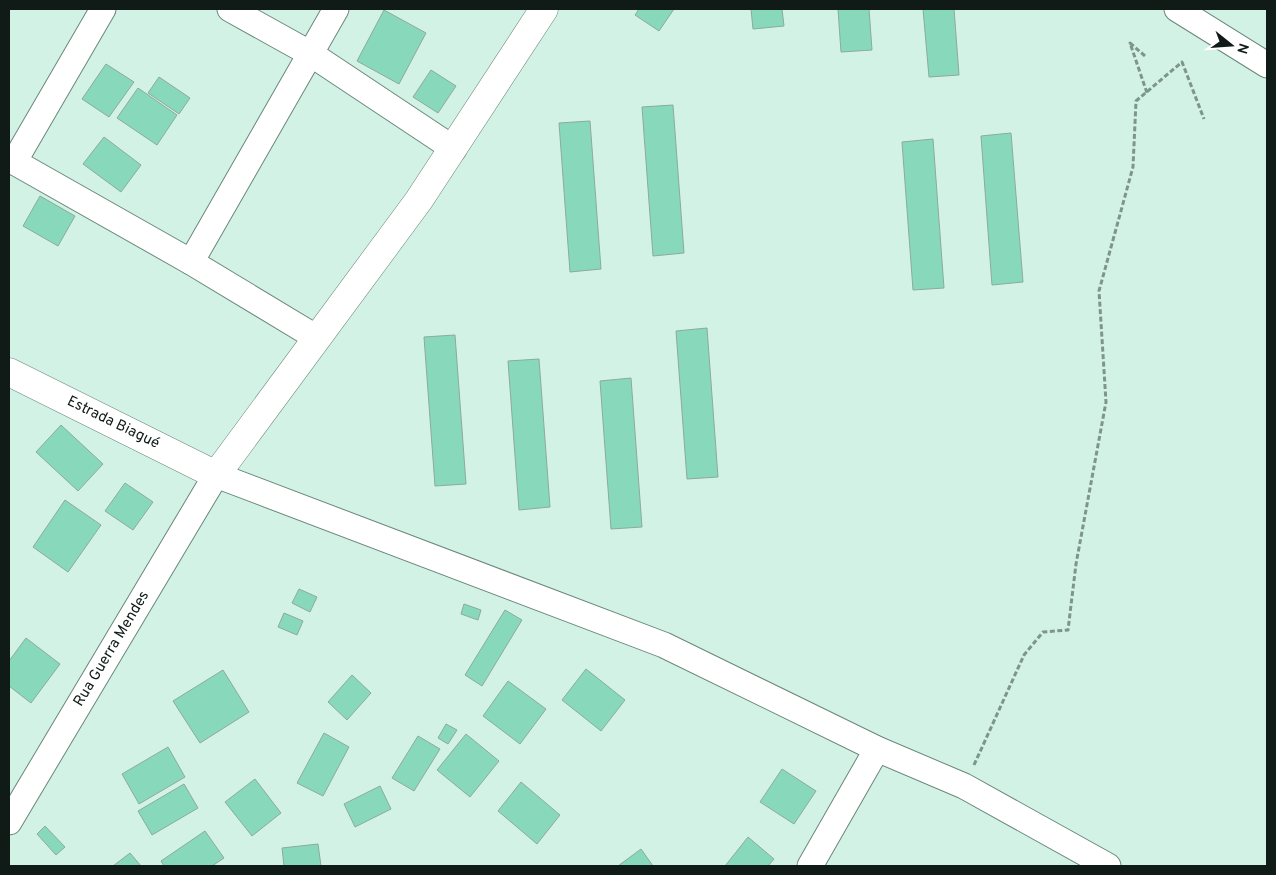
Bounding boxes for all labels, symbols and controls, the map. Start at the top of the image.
north arrow [1206,20,1256,70]
text: N [1232,41,1252,56]
street label: Estrada Biagué [64,392,162,454]
street label: Rua Guerra Mendes [70,588,154,710]

